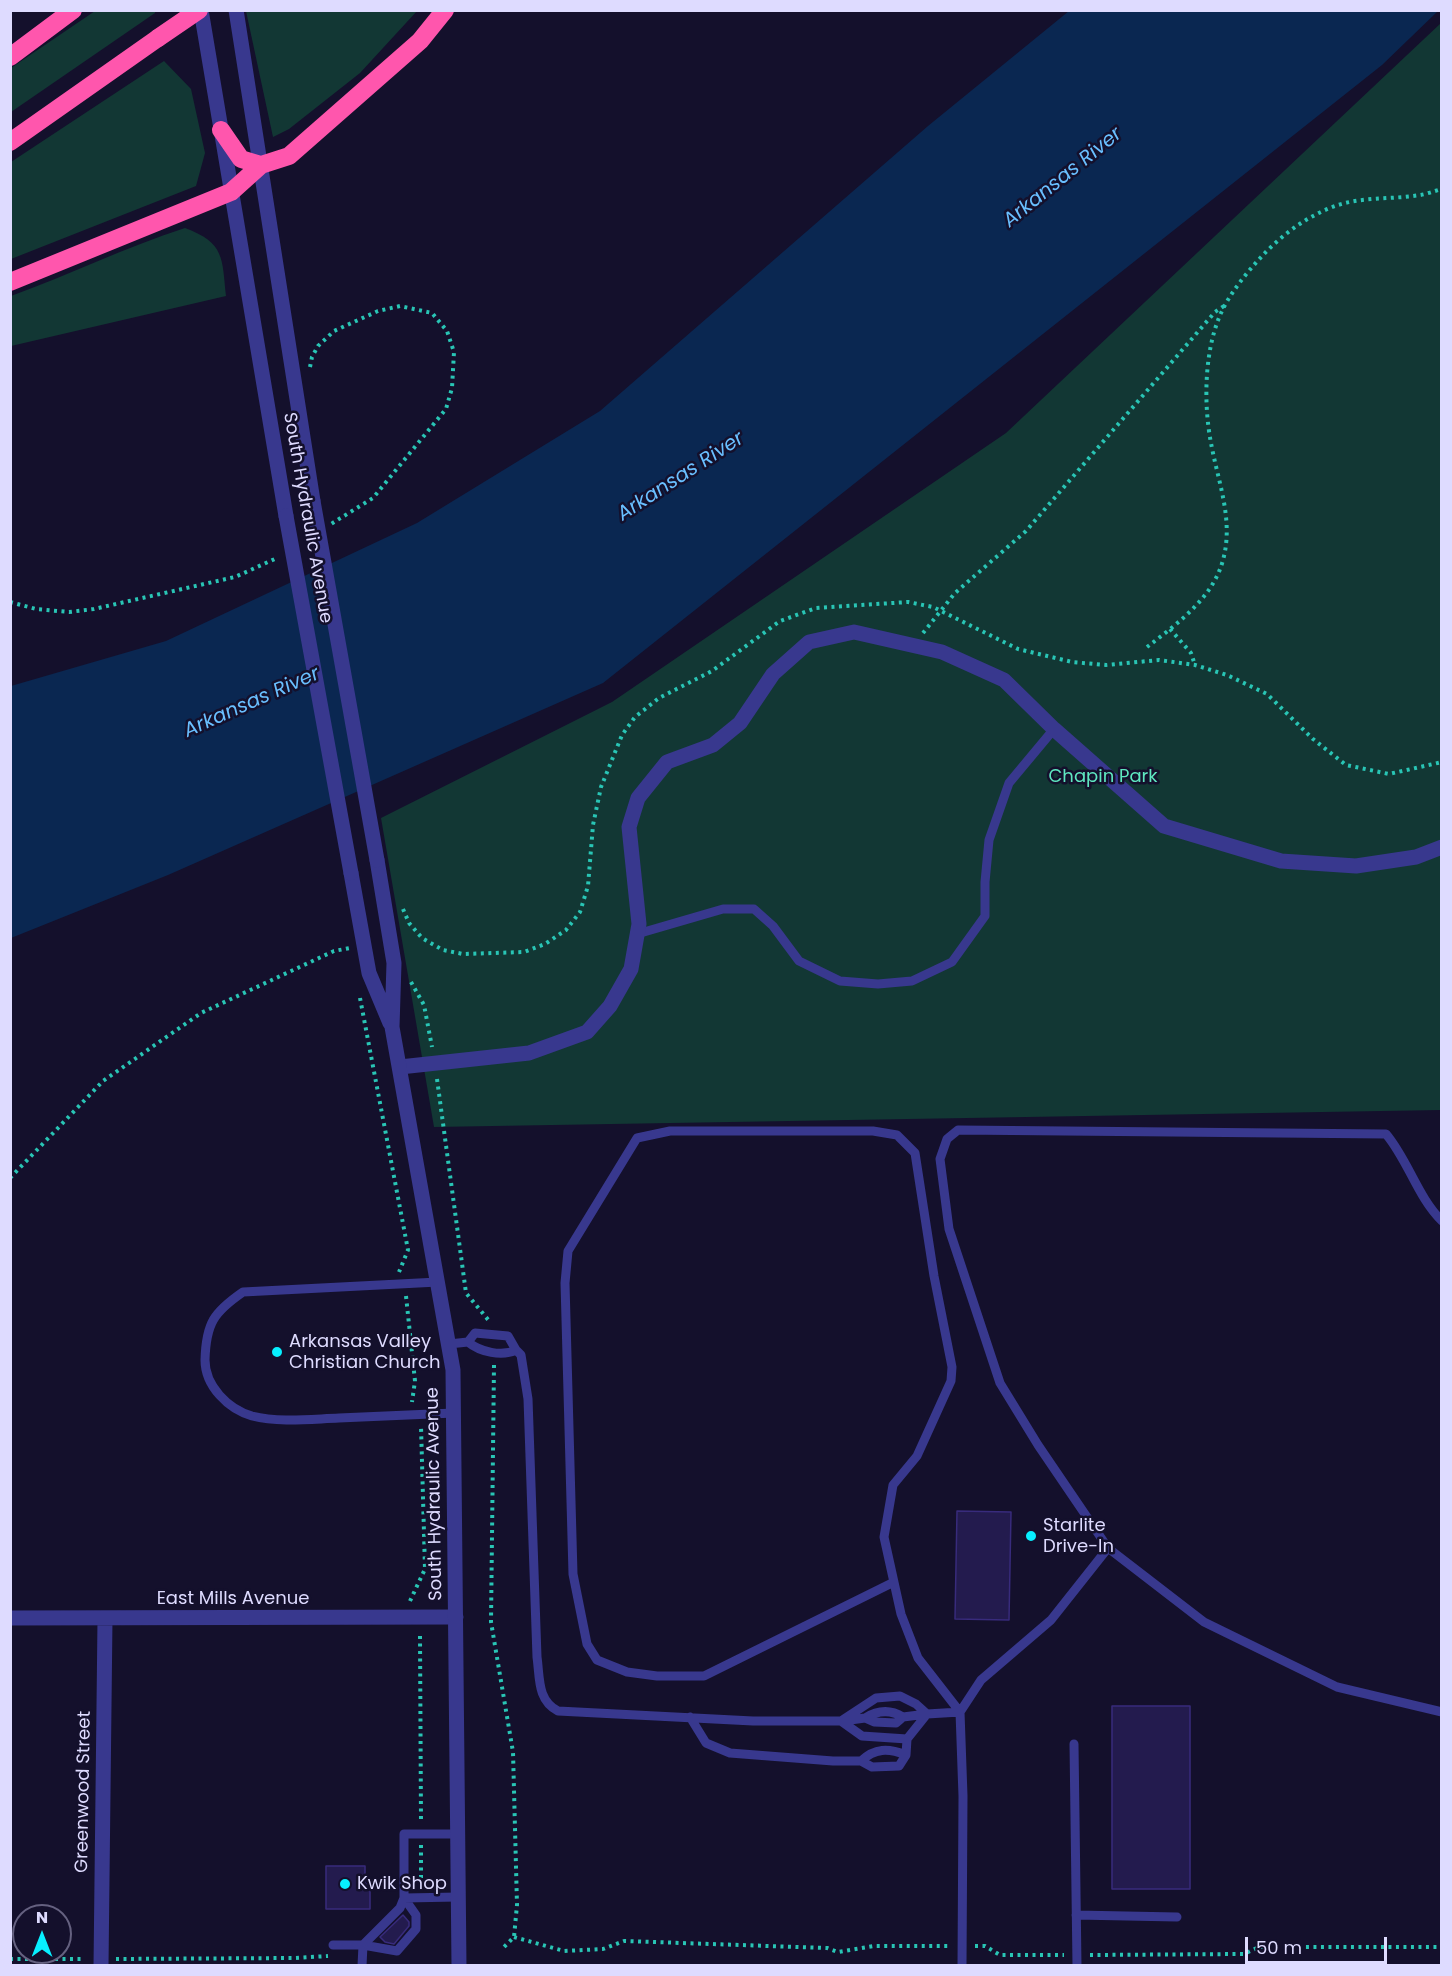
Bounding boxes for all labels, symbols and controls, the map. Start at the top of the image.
water label: Arkansas River [999,123,1127,233]
street label: South Hydraulic Avenue [278,411,336,625]
water label: Arkansas River [613,427,749,527]
water label: Arkansas River [180,662,324,744]
park label: Chapin Park [1048,766,1158,788]
place label: Arkansas Valley Christian Church [289,1331,441,1374]
marker: Arkansas Valley Christian Church [270,1345,284,1359]
street label: South Hydraulic Avenue [422,1387,448,1601]
place label: Starlite Drive-In [1043,1515,1114,1558]
marker: Starlite Drive-In [1024,1529,1038,1543]
street label: East Mills Avenue [157,1588,309,1610]
street label: Greenwood Street [72,1711,96,1873]
place label: Kwik Shop [357,1873,447,1895]
marker: Kwik Shop [338,1877,352,1891]
north arrow [12,1904,72,1964]
text: N [36,1906,48,1929]
scale bar [1248,1925,1390,1963]
text: 50 m [1256,1935,1302,1960]

